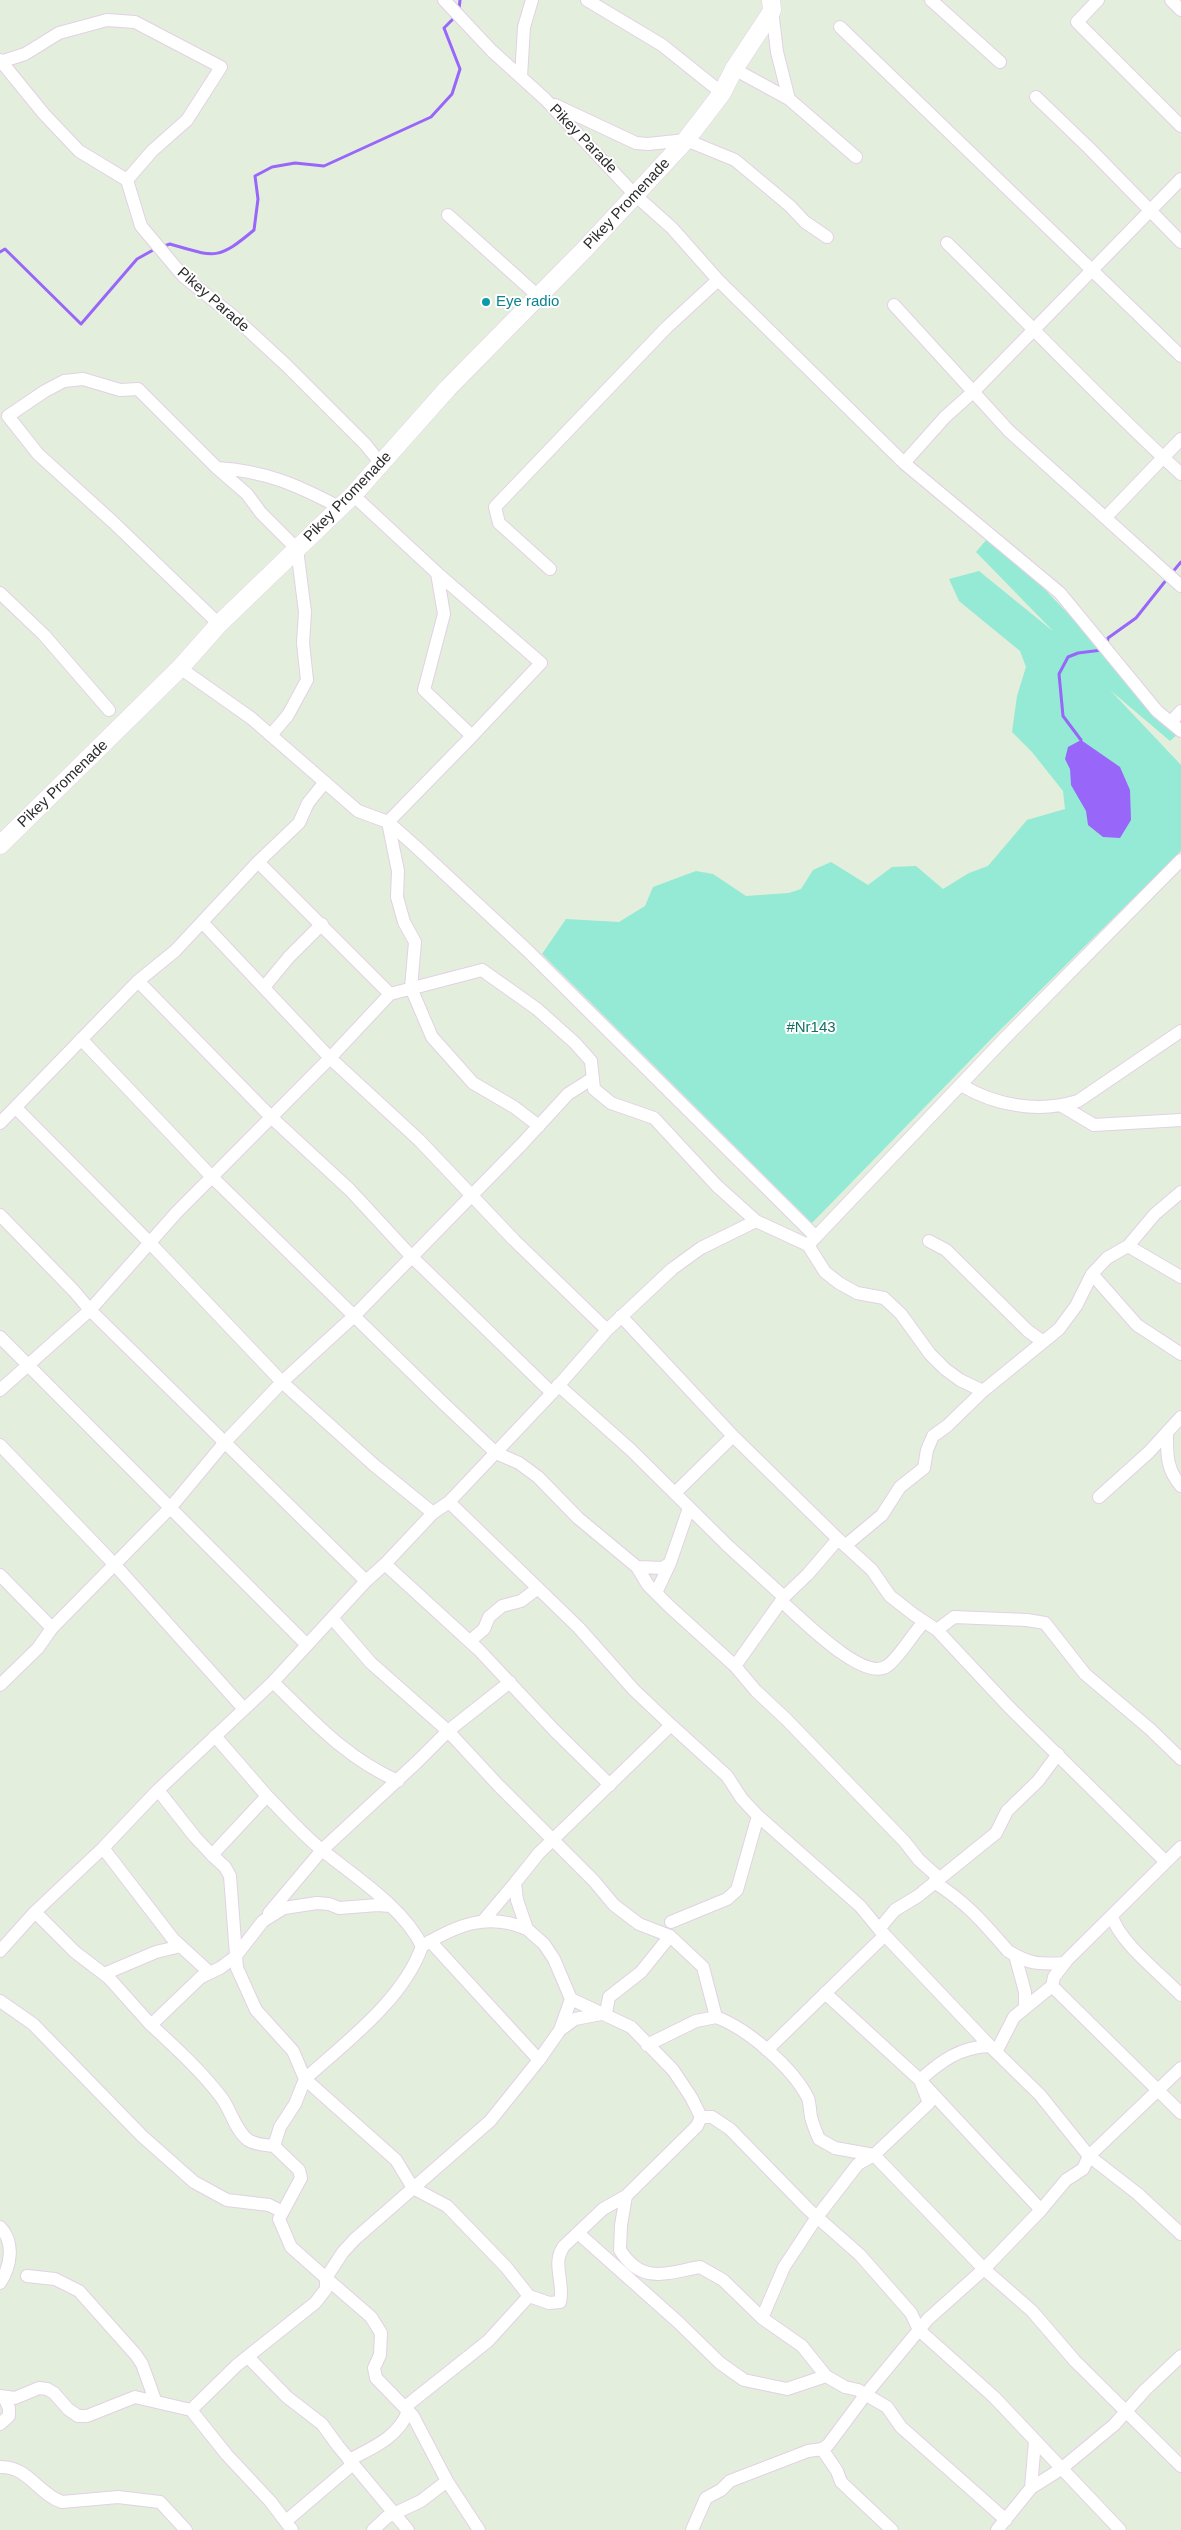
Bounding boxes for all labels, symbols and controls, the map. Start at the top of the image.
street label: Pikey Parade [546,101,620,177]
street label: Pikey Promenade [580,155,674,253]
street label: Pikey Parade [173,264,253,336]
place label: Eye radio [496,293,559,311]
marker: Eye radio [480,296,492,308]
street label: Pikey Promenade [300,448,396,546]
street label: Pikey Promenade [14,736,112,832]
park label: #Nr143 [786,1019,836,1037]

